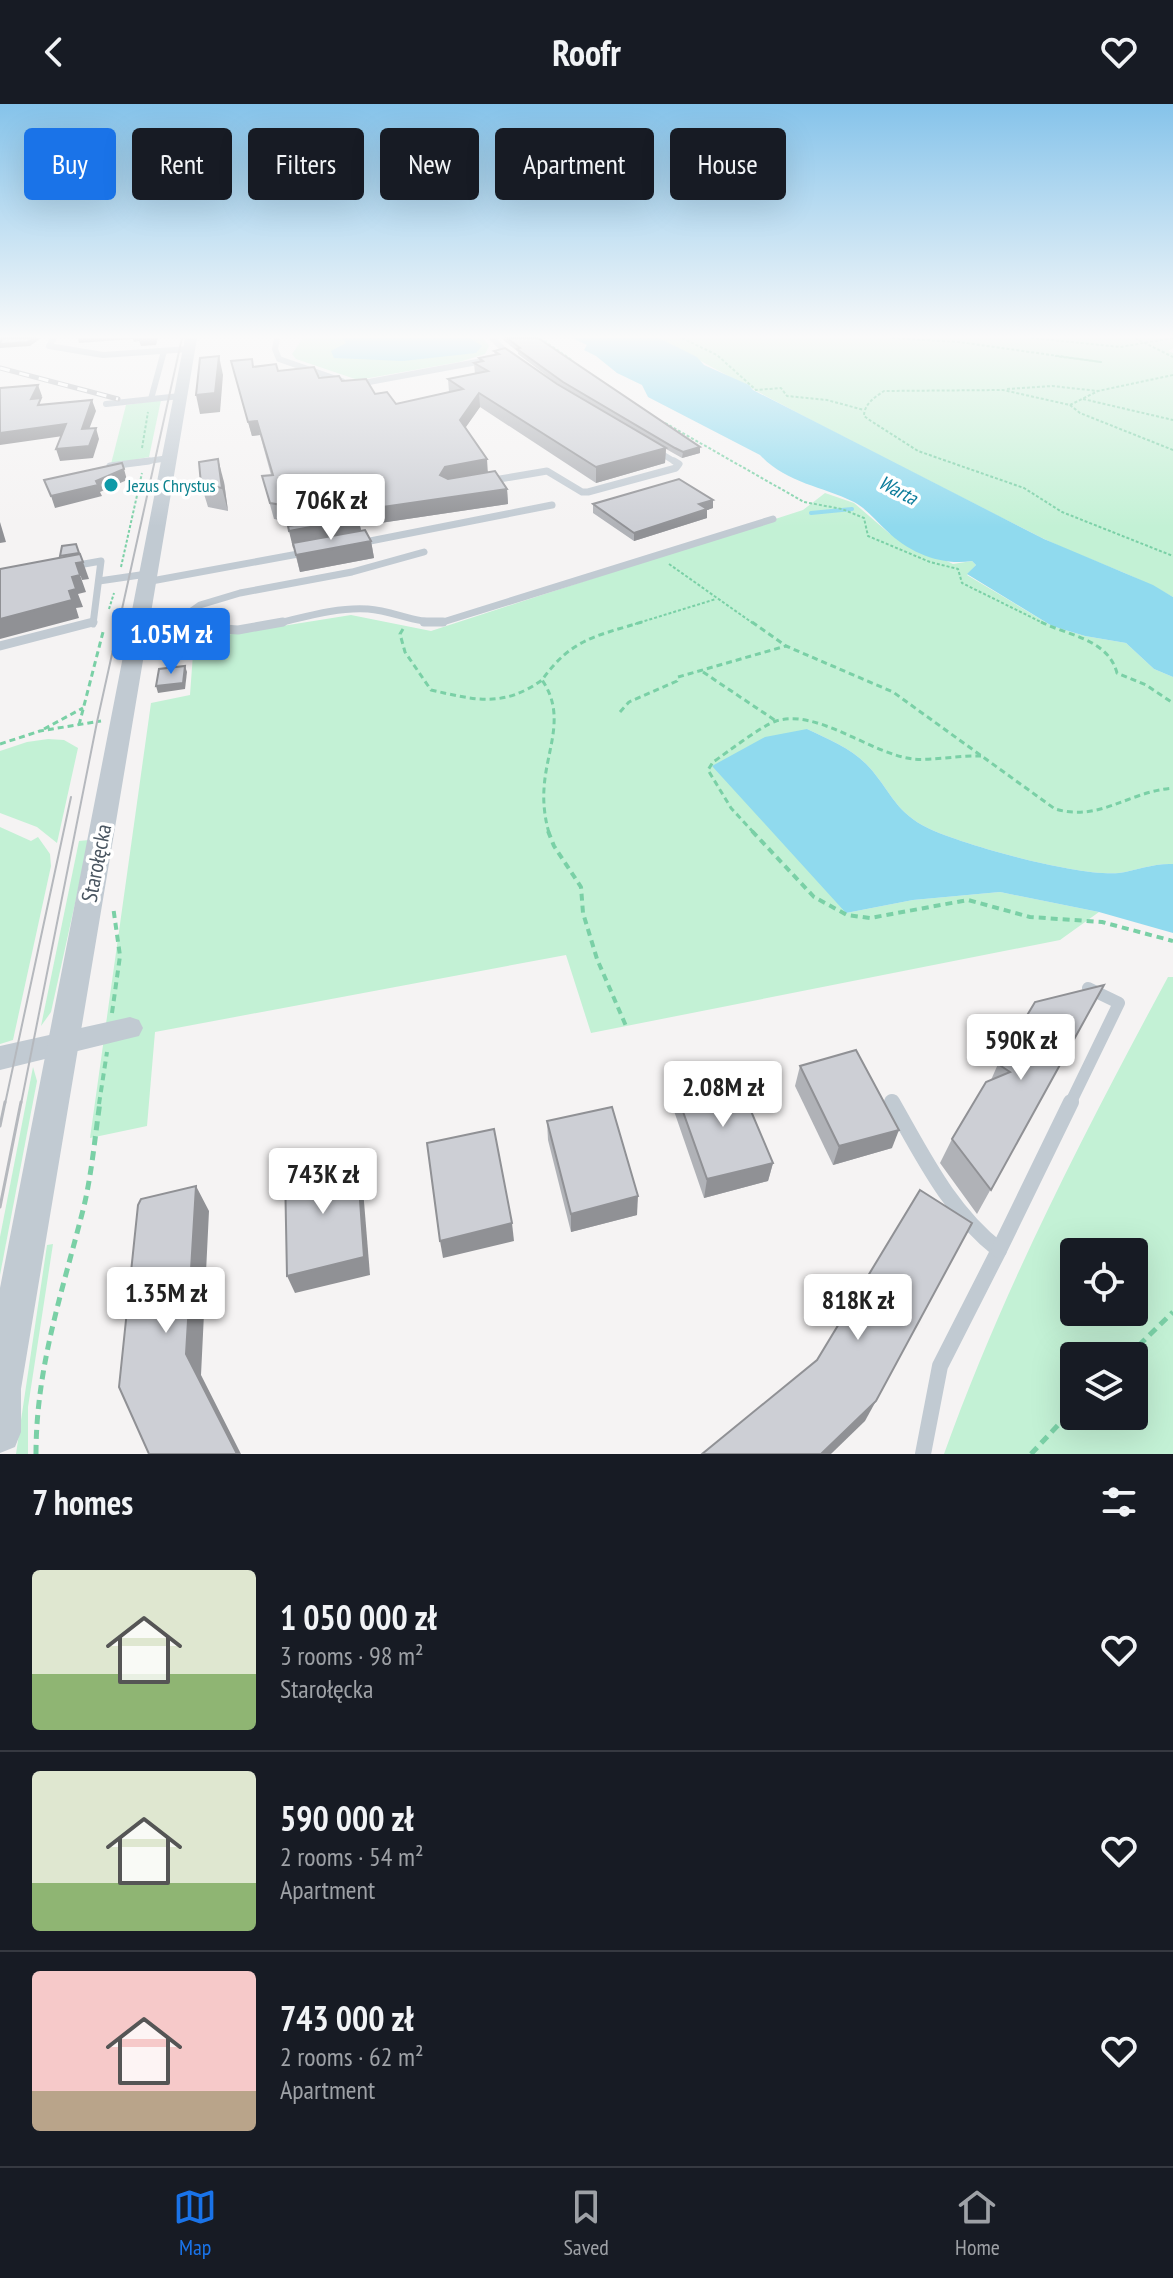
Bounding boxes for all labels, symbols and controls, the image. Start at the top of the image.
text: Roofr [552,29,621,76]
icon: back [32,30,76,74]
icon: heart [1097,30,1141,74]
chip: Buy [24,128,116,200]
chip: Rent [132,128,232,200]
chip: Filters [248,128,364,200]
chip: New [380,128,479,200]
chip: Apartment [495,128,654,200]
chip: House [670,128,786,200]
water label: Warta [874,469,923,511]
place label: Jezus Chrystus [126,474,216,497]
pin: 706K zł [257,474,405,542]
marker: Jezus Chrystus [102,476,120,494]
text: 706K zł [295,483,367,516]
pin: 1.05M zł [88,608,254,676]
text: 1.05M zł [130,617,212,650]
street label: Starołęcka [75,822,117,904]
pin: 590K zł [947,1014,1095,1082]
text: 590K zł [985,1023,1057,1056]
pin: 2.08M zł [640,1061,806,1129]
text: 2.08M zł [682,1070,764,1103]
pin: 743K zł [249,1148,397,1216]
text: 743K zł [287,1157,359,1190]
map controls [1060,1238,1148,1430]
button: locate [1060,1238,1148,1326]
pin: 1.35M zł [83,1267,249,1335]
pin: 818K zł [784,1274,932,1342]
text: 1.35M zł [125,1276,207,1309]
text: 818K zł [822,1283,894,1316]
button: layers [1060,1342,1148,1430]
text: 7 homes [32,1480,133,1524]
icon: filters [1097,1480,1141,1524]
text: 1 050 000 zł [280,1595,437,1639]
icon: home [96,1602,192,1698]
icon: heart [1097,1628,1141,1672]
text: 3 rooms · 98 m² [280,1639,424,1672]
text: Starołęcka [280,1672,373,1705]
text: 590 000 zł [280,1796,413,1840]
icon: home [96,1803,192,1899]
icon: heart [1097,1829,1141,1873]
text: 2 rooms · 54 m² [280,1840,424,1873]
text: Apartment [280,1873,375,1906]
text: 743 000 zł [280,1996,413,2040]
icon: home [96,2003,192,2099]
icon: heart [1097,2029,1141,2073]
text: 2 rooms · 62 m² [280,2040,424,2073]
text: Apartment [280,2073,375,2106]
tab: Map [173,2185,217,2261]
tab: Saved [563,2185,609,2261]
tab: Home [955,2185,1000,2261]

